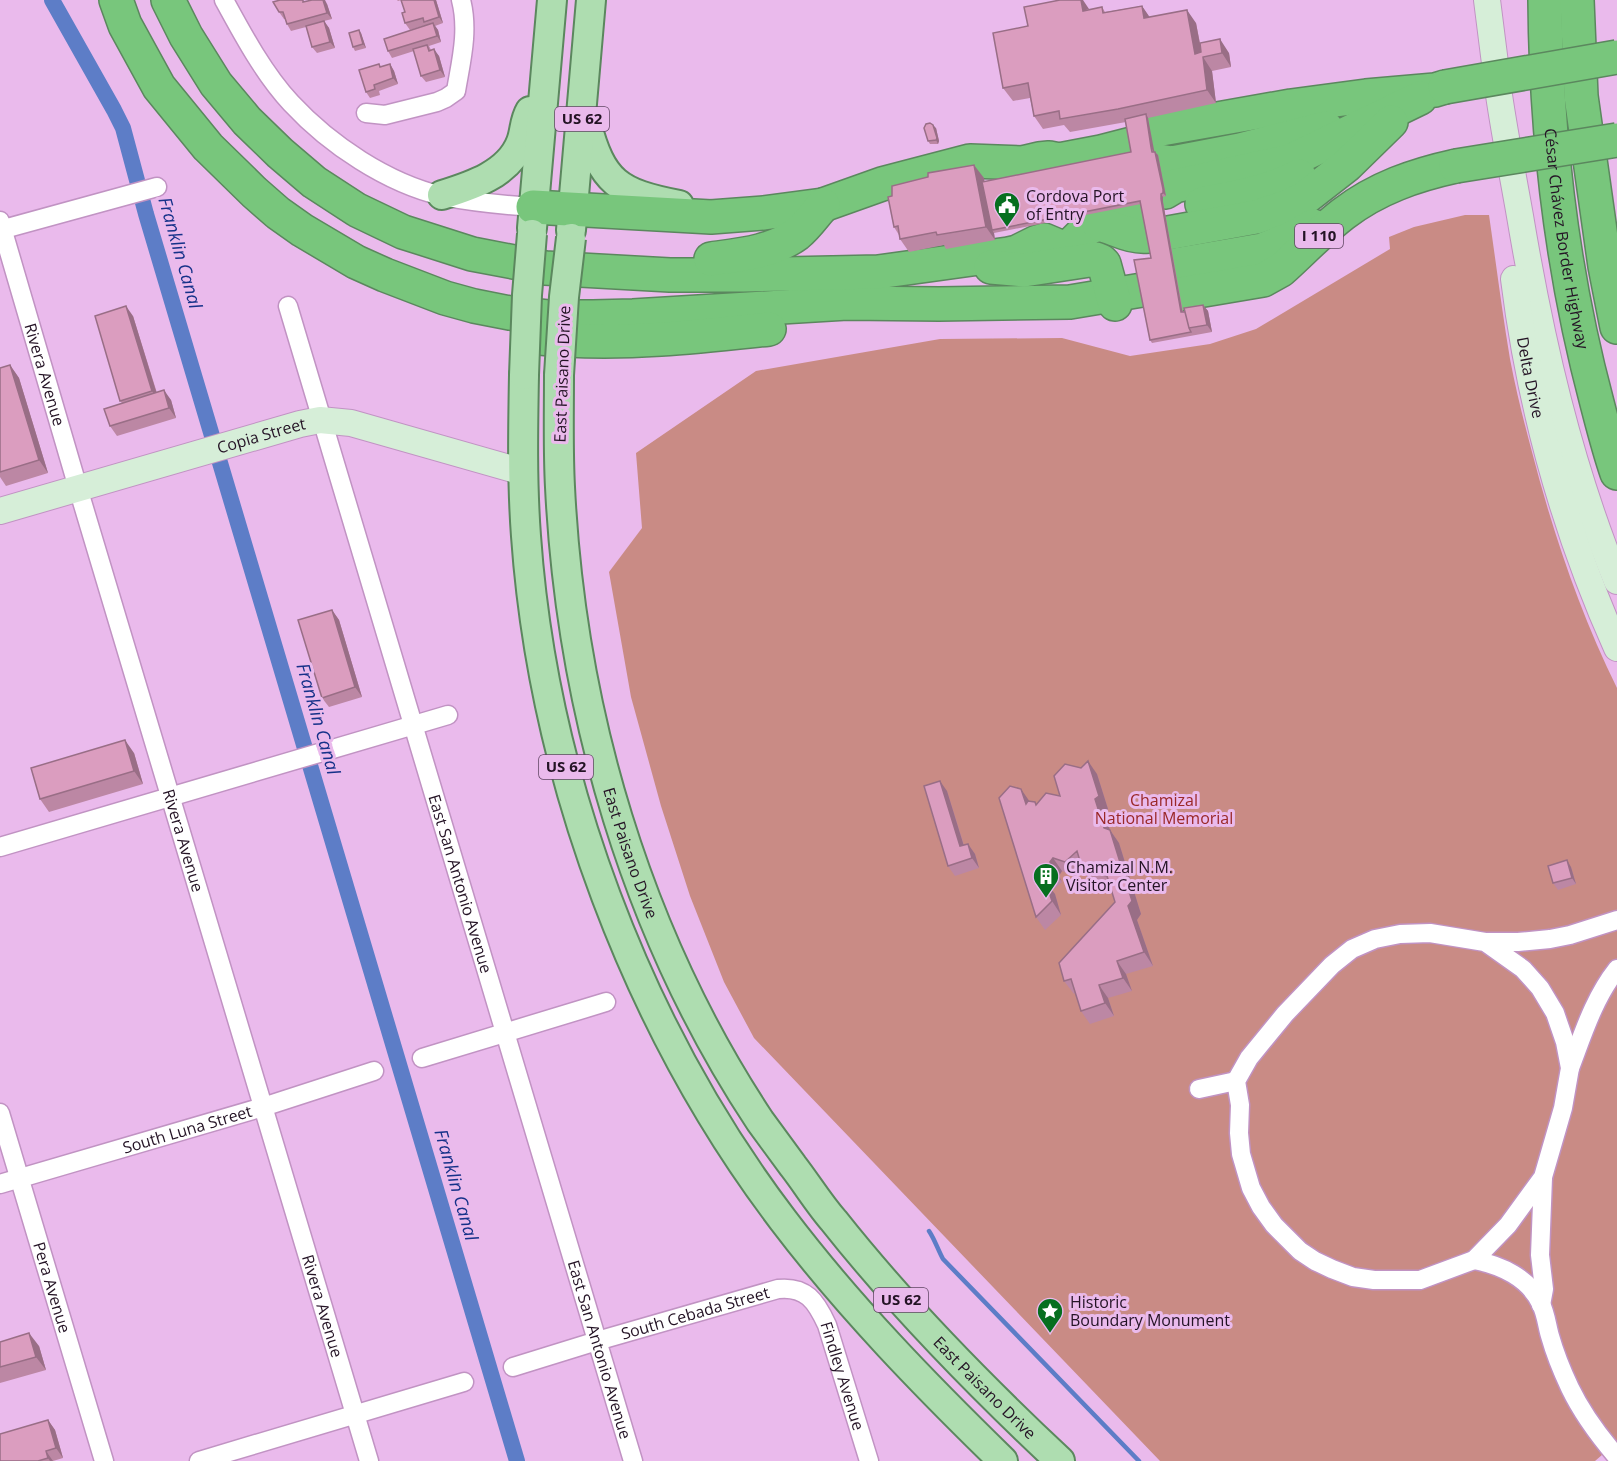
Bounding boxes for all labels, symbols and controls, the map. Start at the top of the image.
road number: US 62 [555,107,609,131]
street label: César Chávez Border Highway [1540,127,1595,352]
place label: Cordova Port of Entry [1026,185,1124,225]
public building icon: Cordova Port of Entry [992,190,1022,228]
water label: Franklin Canal [154,194,208,312]
road number: I 110 [1295,224,1343,248]
street label: East Paisano Drive [549,305,575,443]
street label: Rivera Avenue [19,321,70,429]
street label: Delta Drive [1512,335,1550,421]
street label: Copia Street [214,412,308,459]
water label: Franklin Canal [292,660,346,778]
road number: US 62 [539,755,593,779]
street label: East Paisano Drive [598,785,663,922]
street label: Rivera Avenue [158,786,209,894]
park label: Chamizal National Memorial [1095,789,1233,829]
street label: East San Antonio Avenue [423,792,498,976]
place label: Chamizal N.M. Visitor Center [1066,856,1173,896]
building icon: Chamizal N.M. Visitor Center [1031,861,1061,899]
street label: South Luna Street [120,1100,255,1159]
water label: Franklin Canal [430,1126,484,1244]
street label: Pera Avenue [28,1239,76,1336]
street label: Rivera Avenue [297,1252,348,1360]
street label: East San Antonio Avenue [563,1257,637,1441]
street label: South Cebada Street [618,1281,772,1345]
road number: US 62 [874,1288,928,1312]
place label: Historic Boundary Monument [1070,1291,1230,1331]
place icon: Historic Boundary Monument [1035,1296,1065,1334]
street label: Findley Avenue [816,1319,870,1433]
street label: East Paisano Drive [929,1331,1041,1444]

